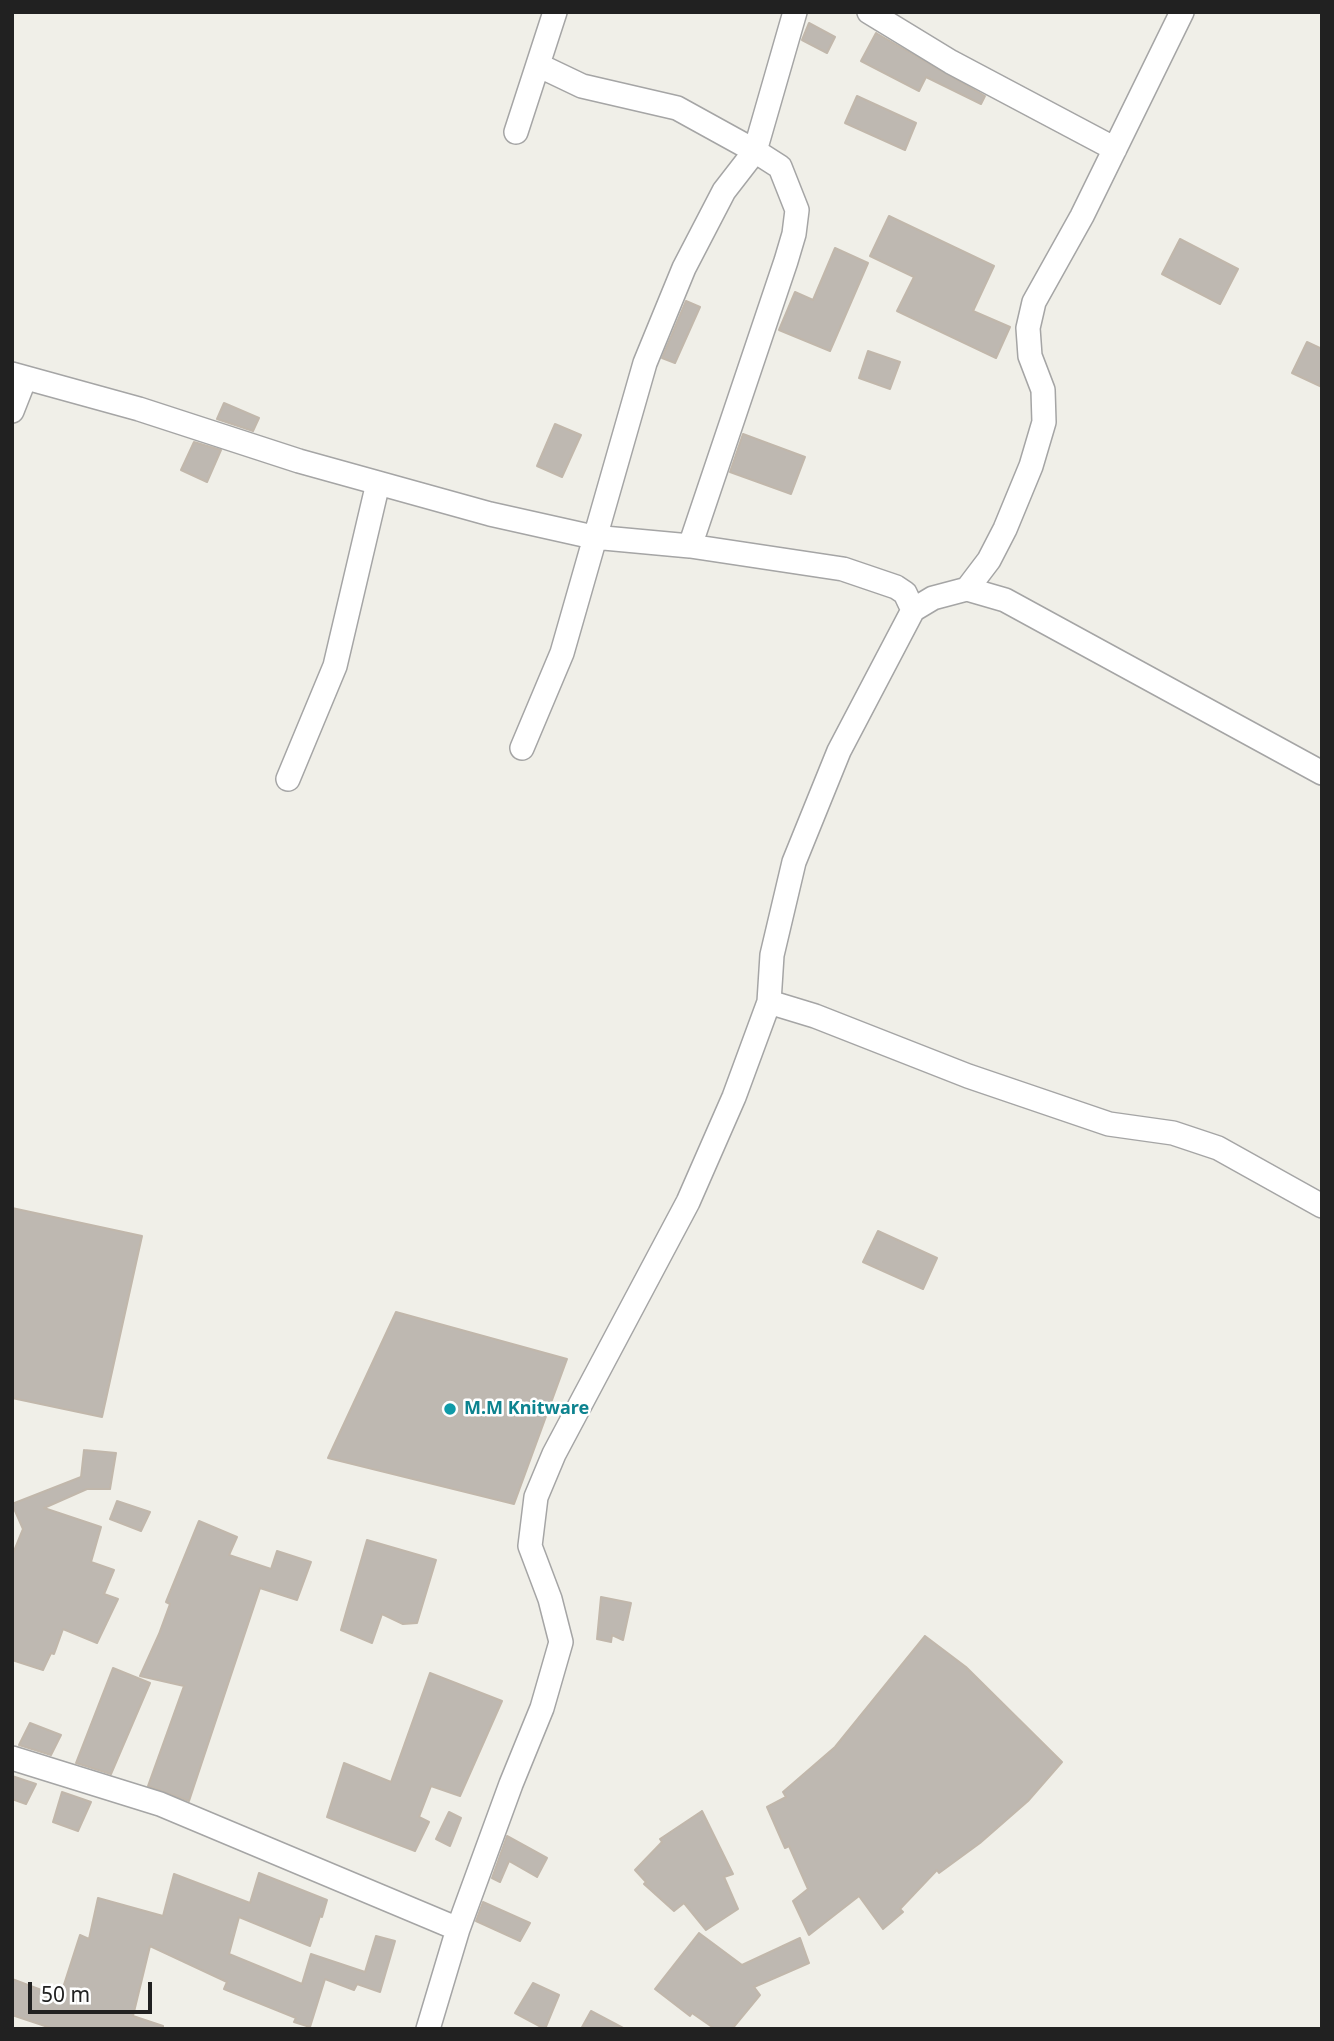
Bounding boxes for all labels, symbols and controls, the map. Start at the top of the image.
place label: M.M Knitware [464,1398,589,1420]
marker: M.M Knitware [442,1401,458,1417]
scale bar [32,1968,156,2012]
text: 50 m [41,1980,90,2008]

